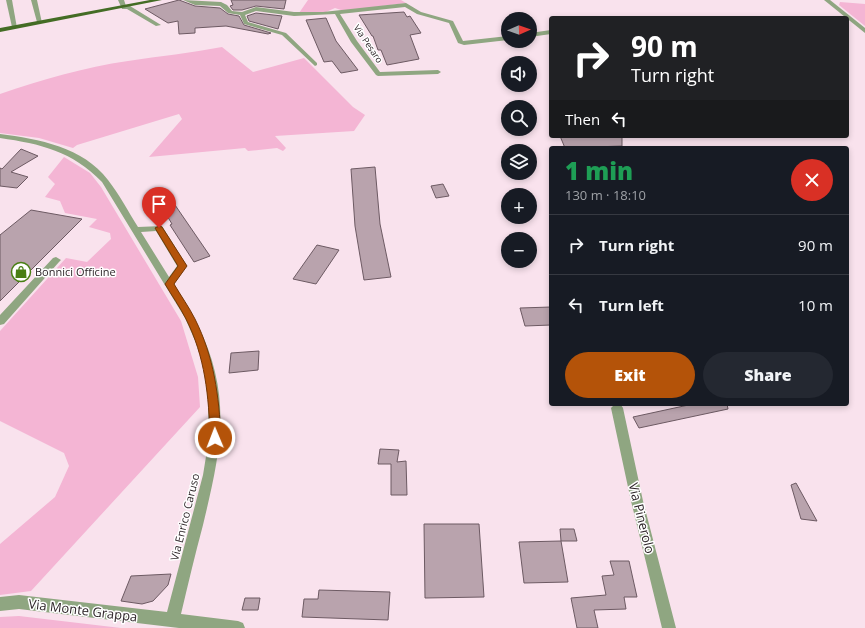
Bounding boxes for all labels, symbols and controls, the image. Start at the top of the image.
north arrow [501,12,537,48]
map controls [501,12,537,268]
street label: Via Pesaro [351,22,386,66]
text: 90 m [631,27,698,65]
icon: right [565,32,617,84]
button: sound [501,56,537,92]
text: Turn right [631,63,714,87]
button: search [501,100,537,136]
icon: left [608,108,630,130]
text: Then [565,109,600,129]
button: layers [501,144,537,180]
text: 1 min [565,154,633,187]
button: close [791,159,833,201]
text: 130 m · 18:10 [565,186,646,204]
pin [142,187,176,228]
button: + [501,188,537,224]
icon: arrive [148,193,170,215]
button: − [501,232,537,268]
icon: right [565,234,587,256]
text: Turn right [599,235,674,255]
text: 90 m [798,235,833,255]
shop icon: Bonnici Officine [10,261,32,283]
place label: Bonnici Officine [35,264,116,279]
icon: left [565,294,587,316]
text: Turn left [599,295,664,315]
text: 10 m [798,295,833,315]
button: Exit [565,352,695,398]
button: Share [703,352,833,398]
position arrow [194,417,236,459]
street label: Via Enrico Caruso [166,471,203,562]
street label: Via Pinerolo [625,481,660,555]
street label: Via Monte Grappa [28,594,138,626]

